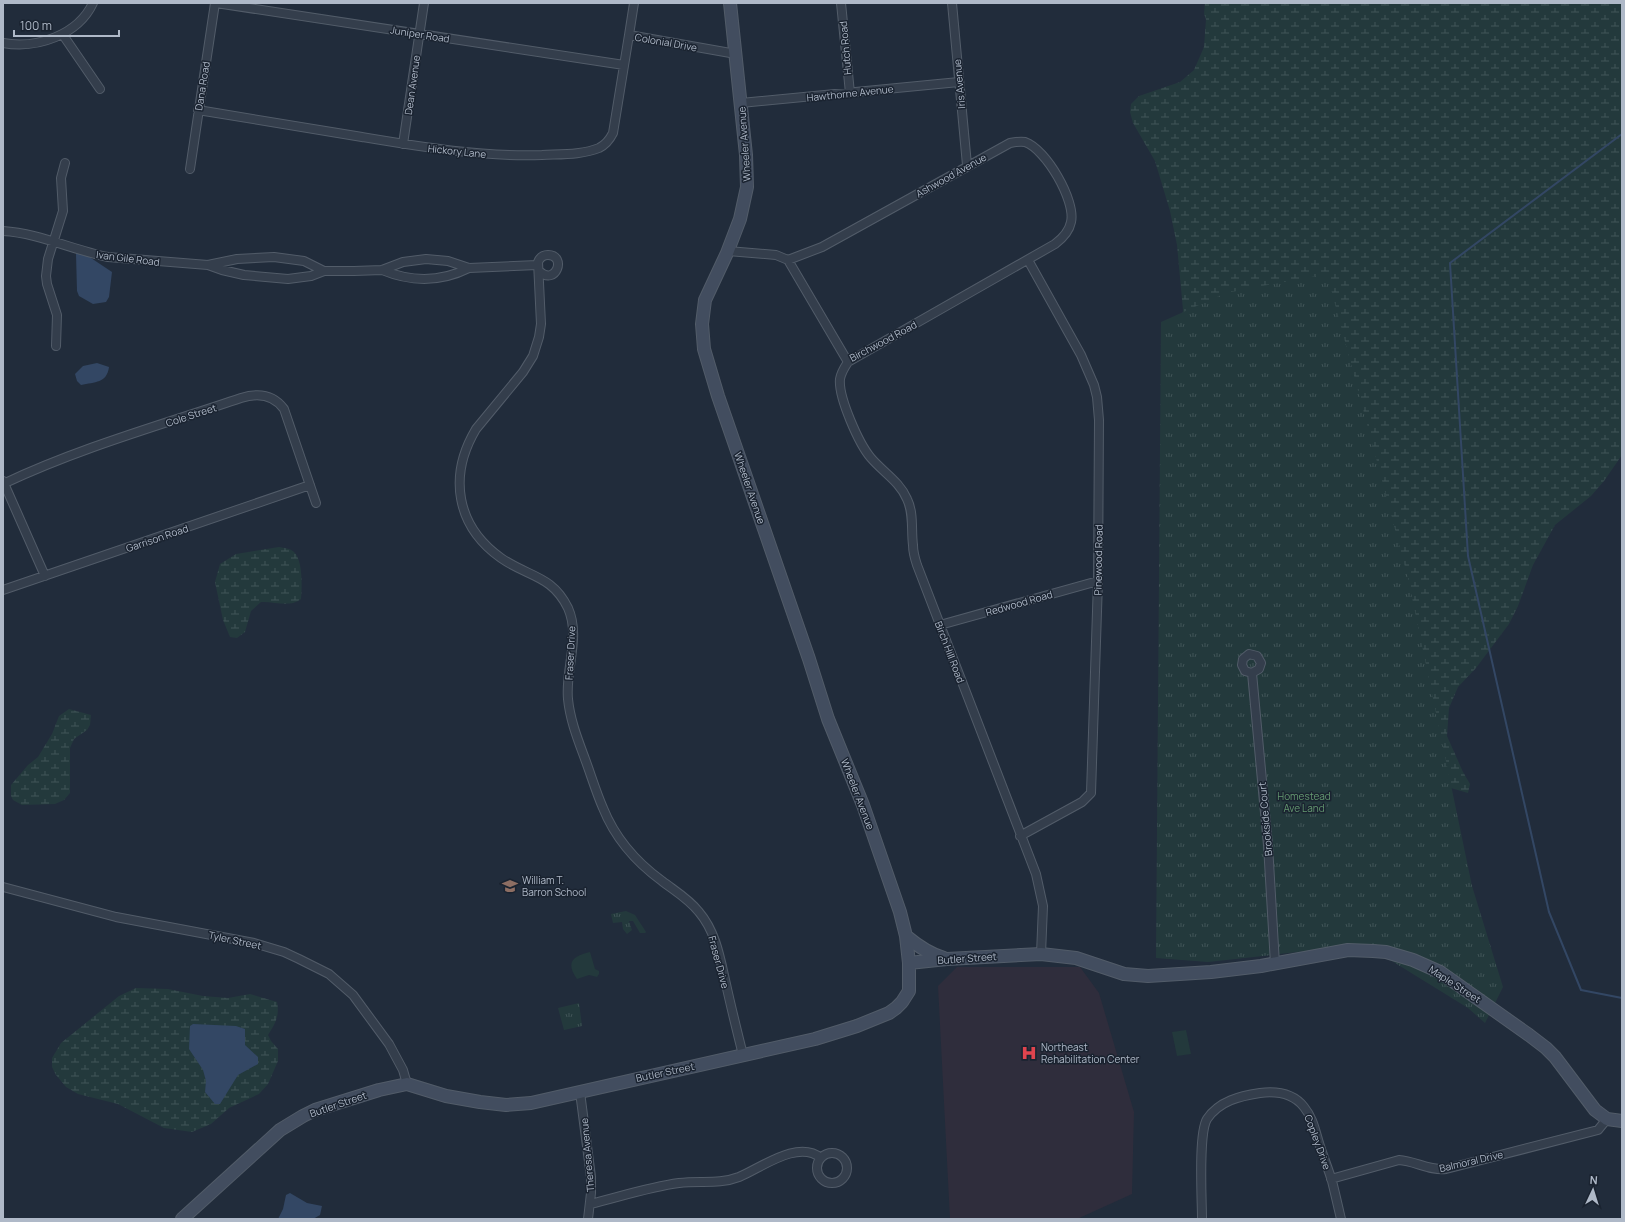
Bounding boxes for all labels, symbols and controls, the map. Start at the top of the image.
scale bar [14,12,119,38]
text: 100 m [20,17,52,34]
street label: Hutch Road [836,21,854,75]
street label: Juniper Road [389,22,451,46]
street label: Colonial Drive [634,30,698,54]
street label: Dean Avenue [401,54,423,116]
street label: Iris Avenue [950,58,968,109]
street label: Dana Road [191,60,213,112]
street label: Hawthorne Avenue [806,81,894,105]
street label: Wheeler Avenue [734,106,754,182]
street label: Hickory Lane [427,141,487,161]
street label: Ashwood Avenue [913,150,989,200]
street label: Ivan Gile Road [95,247,161,269]
street label: Birchwood Road [847,317,919,365]
street label: Cole Street [164,400,218,430]
street label: Wheeler Avenue [731,450,769,526]
street label: Garrison Road [124,521,190,555]
street label: Pinewood Road [1090,524,1106,596]
street label: Redwood Road [984,587,1054,619]
street label: Birch Hill Road [932,619,968,685]
street label: Fraser Drive [562,625,578,680]
street label: Wheeler Avenue [838,756,878,832]
street label: Brookside Court [1255,781,1275,857]
park label: Homestead Ave Land [1277,789,1331,815]
place label: William T. Barron School [522,873,586,899]
school or university icon: William T. Barron School [501,877,519,895]
street label: Tyler Street [207,928,263,952]
street label: Fraser Drive [705,934,733,990]
street label: Butler Street [937,949,997,967]
street label: Maple Street [1426,962,1484,1006]
place label: Northeast Rehabilitation Center [1041,1040,1140,1066]
hospital icon: Northeast Rehabilitation Center [1020,1044,1038,1062]
street label: Butler Street [635,1059,695,1085]
street label: Butler Street [308,1088,368,1120]
street label: Copley Drive [1302,1112,1335,1172]
street label: Theresa Avenue [577,1117,597,1193]
street label: Balmoral Drive [1438,1147,1504,1175]
north arrow [1573,1170,1613,1210]
text: N [1589,1172,1598,1187]

